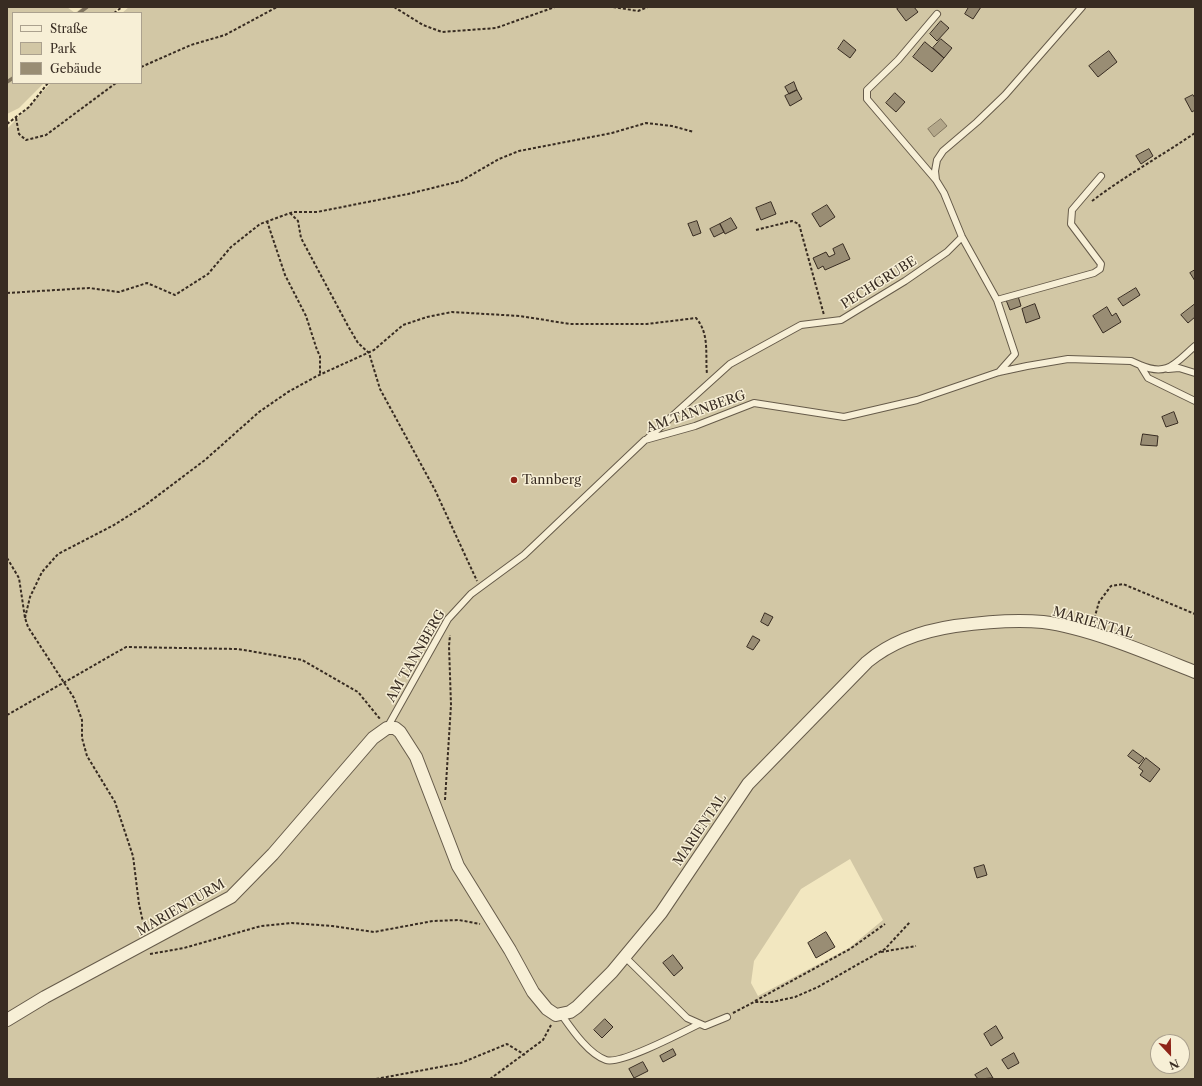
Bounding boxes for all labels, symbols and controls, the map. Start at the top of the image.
legend [12,12,142,84]
text: Straße [50,21,88,36]
text: Park [50,41,76,56]
text: Gebäude [50,61,101,76]
street label: PECHGRUBE [838,254,920,312]
street label: AM TANNBERG [644,388,748,436]
place label: Tannberg [522,472,581,488]
marker: Tannberg [509,475,519,485]
street label: MARIENTAL [1051,604,1135,642]
street label: AM TANNBERG [383,607,449,705]
street label: MARIENTAL [670,791,730,869]
street label: MARIENTURM [134,876,228,940]
north arrow [1150,1034,1190,1074]
text: N [1167,1056,1181,1072]

